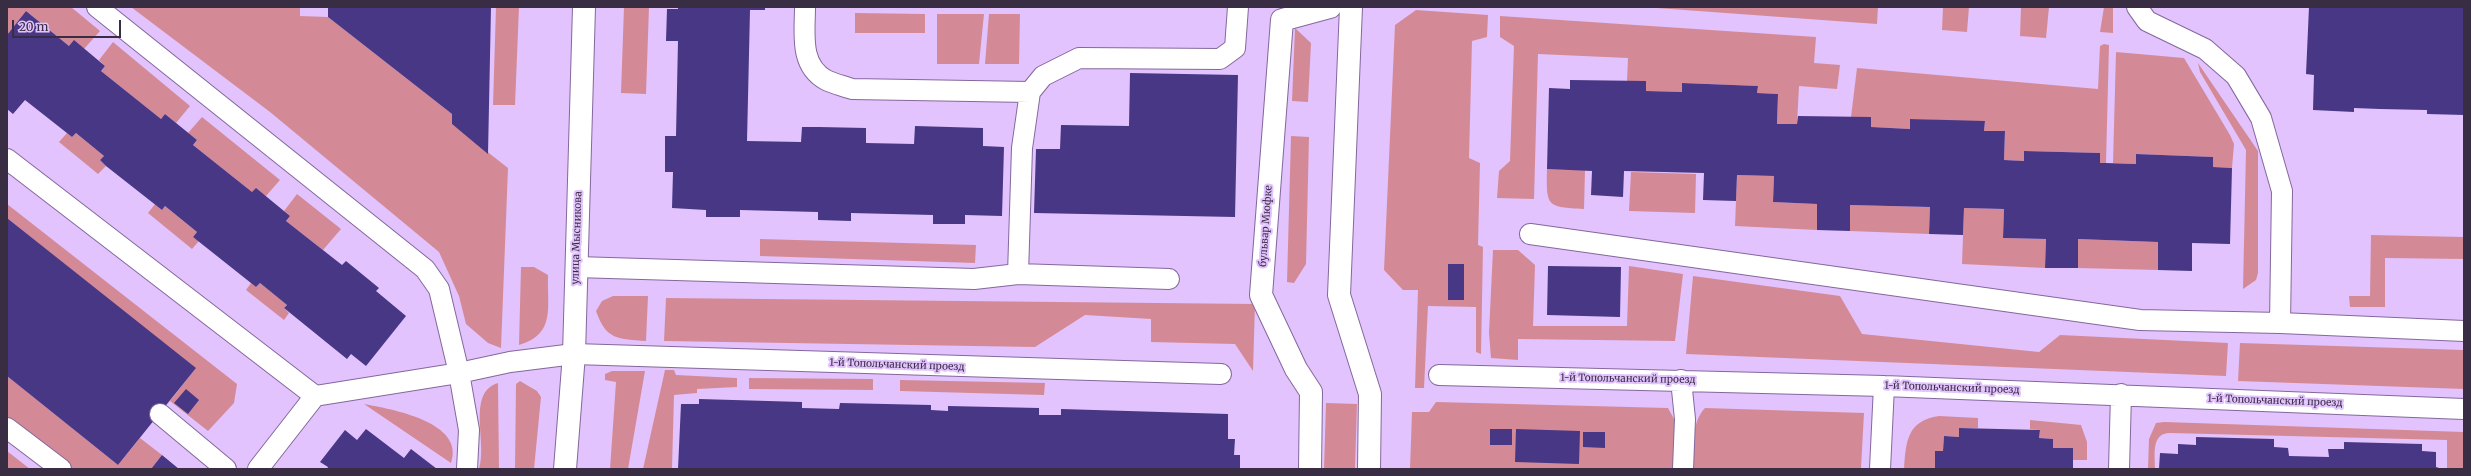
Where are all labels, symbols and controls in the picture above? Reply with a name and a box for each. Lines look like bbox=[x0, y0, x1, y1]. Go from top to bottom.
scale bar bbox=[14, 12, 123, 38]
text: 20 m bbox=[19, 19, 48, 34]
street label: бульвар Мюфке bbox=[1257, 185, 1275, 267]
street label: улица Мысникова bbox=[569, 191, 585, 285]
street label: 1-й Топольчанский проезд bbox=[829, 357, 965, 373]
street label: 1-й Топольчанский проезд bbox=[1560, 372, 1696, 386]
street label: 1-й Топольчанский проезд bbox=[1884, 380, 2020, 396]
street label: 1-й Топольчанский проезд bbox=[2207, 393, 2343, 409]

